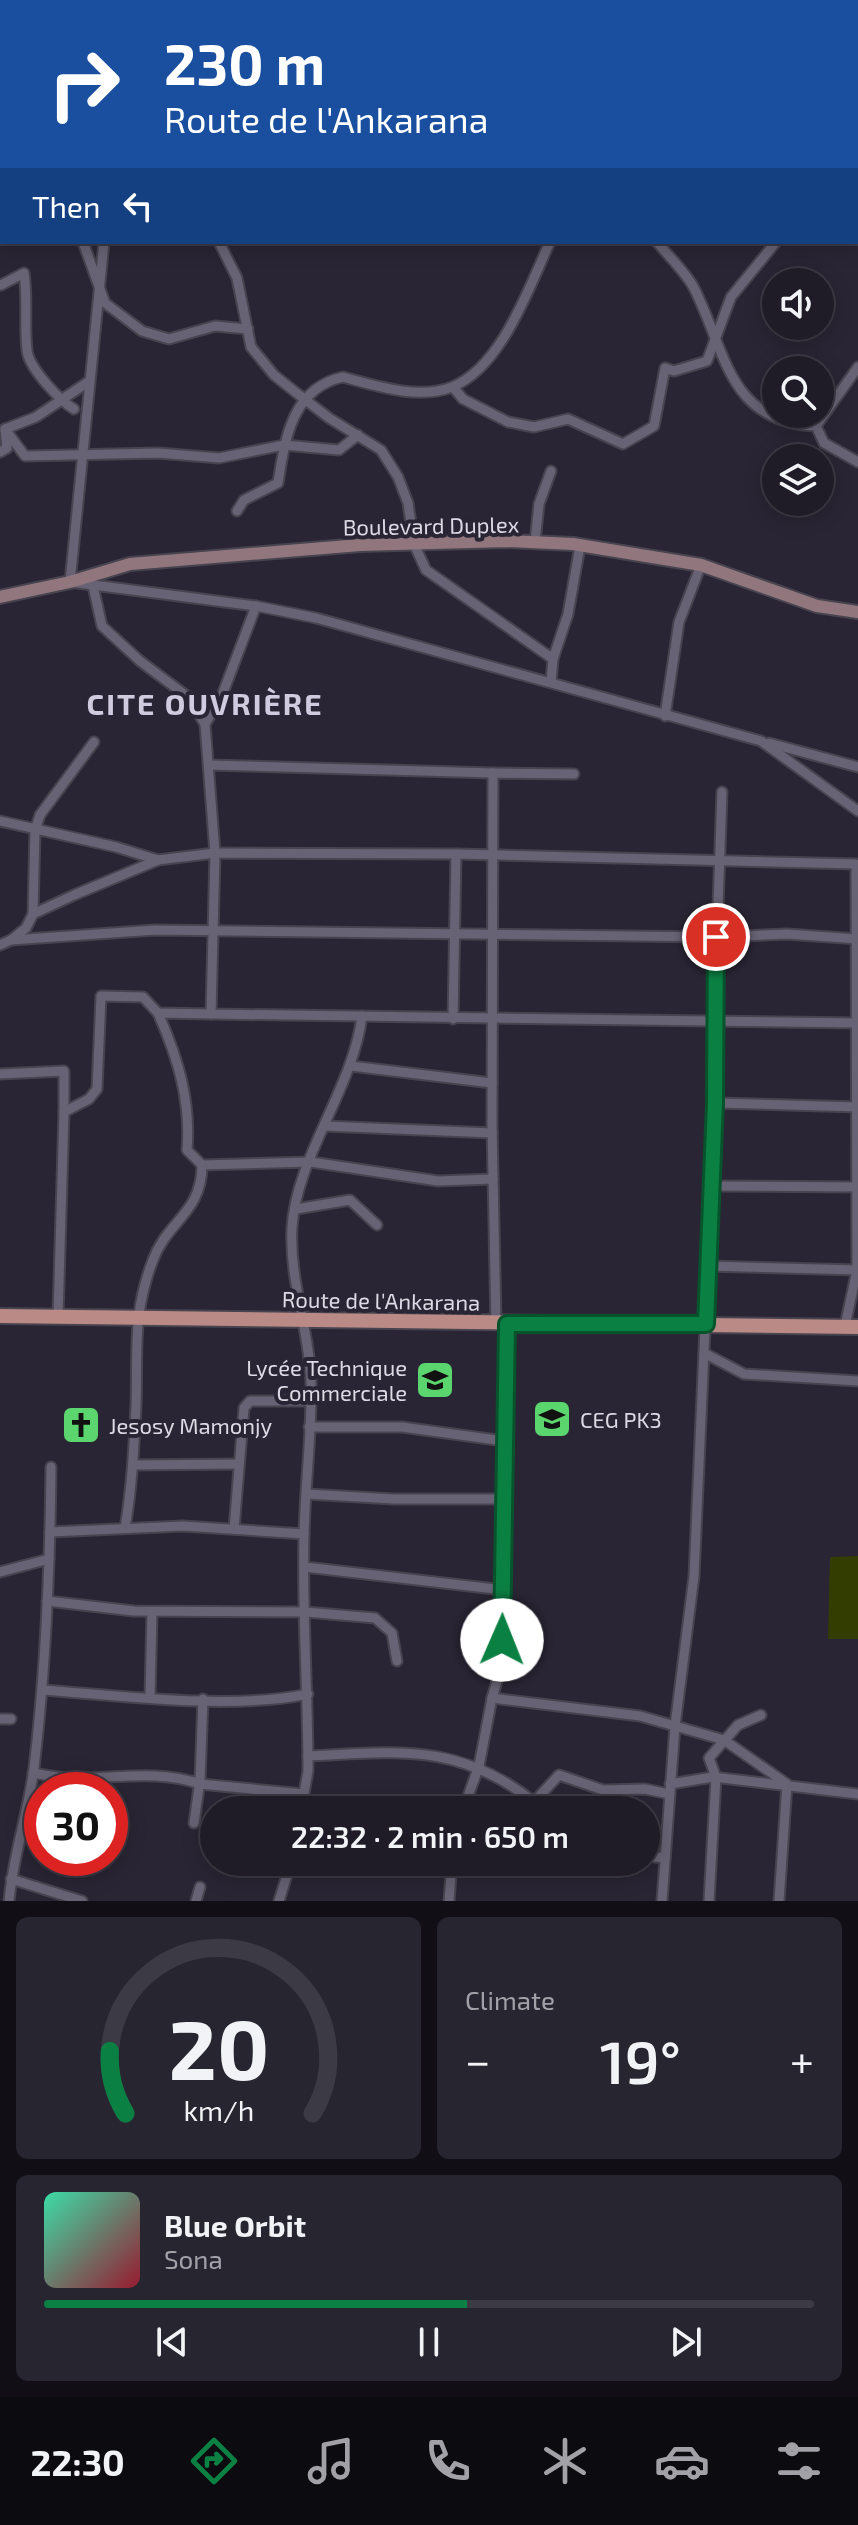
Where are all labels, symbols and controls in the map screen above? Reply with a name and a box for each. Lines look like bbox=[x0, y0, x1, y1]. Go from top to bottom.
text: 230 m bbox=[164, 29, 325, 96]
icon: right bbox=[32, 32, 136, 136]
text: Route de l'Ankarana bbox=[164, 97, 489, 140]
icon: left bbox=[116, 184, 160, 228]
text: Then bbox=[32, 188, 100, 224]
map controls bbox=[762, 268, 834, 516]
button: sound bbox=[762, 268, 834, 340]
button: search bbox=[762, 356, 834, 428]
button: layers bbox=[762, 444, 834, 516]
street label: Boulevard Duplex bbox=[342, 510, 520, 540]
district label: CITE OUVRIÈRE bbox=[87, 685, 323, 721]
pin bbox=[682, 903, 750, 971]
icon: arrive bbox=[694, 915, 738, 959]
street label: Route de l'Ankarana bbox=[282, 1285, 480, 1315]
place label: Lycée Technique Commerciale bbox=[246, 1354, 407, 1405]
school or university icon: Lycée Technique Commerciale bbox=[414, 1359, 456, 1401]
school or university icon: CEG PK3 bbox=[531, 1398, 573, 1440]
church icon: Jesosy Mamonjy bbox=[60, 1404, 102, 1446]
place label: CEG PK3 bbox=[580, 1406, 662, 1432]
place label: Jesosy Mamonjy bbox=[109, 1412, 273, 1439]
position arrow bbox=[460, 1598, 544, 1682]
speed limit sign: 30 bbox=[24, 1772, 128, 1876]
text: 22:32 · 2 min · 650 m bbox=[291, 1818, 569, 1854]
text: Climate bbox=[465, 1984, 555, 2015]
text: 20 bbox=[168, 1997, 269, 2097]
text: 19° bbox=[600, 2024, 681, 2096]
text: − bbox=[465, 2033, 491, 2086]
text: + bbox=[790, 2033, 814, 2086]
text: km/h bbox=[183, 2092, 254, 2127]
text: Blue Orbit bbox=[164, 2207, 306, 2243]
text: Sona bbox=[164, 2243, 223, 2274]
icon: previous bbox=[150, 2320, 194, 2364]
icon: pause bbox=[407, 2320, 451, 2364]
icon: next bbox=[664, 2320, 708, 2364]
icon: directions bbox=[186, 2433, 242, 2489]
icon: music bbox=[303, 2433, 359, 2489]
icon: phone bbox=[420, 2433, 476, 2489]
icon: climate bbox=[537, 2433, 593, 2489]
icon: car bbox=[654, 2433, 710, 2489]
icon: filters bbox=[771, 2433, 827, 2489]
text: 22:30 bbox=[31, 2440, 125, 2483]

